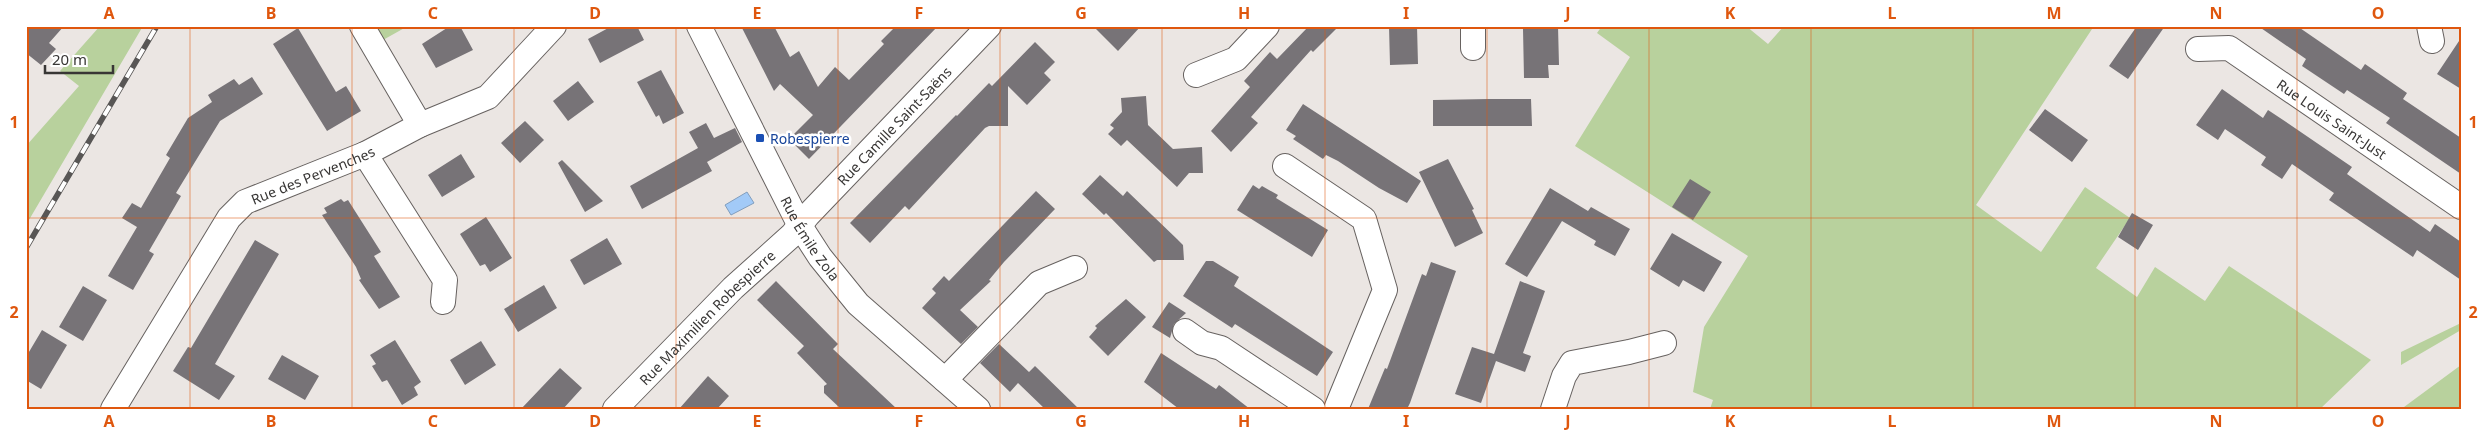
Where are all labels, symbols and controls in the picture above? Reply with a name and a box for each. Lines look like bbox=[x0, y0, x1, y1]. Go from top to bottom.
text: A bbox=[103, 2, 115, 24]
text: B bbox=[266, 2, 276, 24]
text: C bbox=[428, 2, 438, 24]
text: D bbox=[589, 2, 601, 24]
text: E bbox=[753, 2, 762, 24]
text: F bbox=[915, 2, 923, 24]
text: G bbox=[1075, 2, 1087, 24]
text: H bbox=[1238, 2, 1250, 24]
text: I bbox=[1403, 2, 1409, 24]
text: J bbox=[1563, 2, 1571, 24]
text: K bbox=[1725, 2, 1736, 24]
text: L bbox=[1888, 2, 1897, 24]
text: M bbox=[2046, 2, 2062, 24]
text: N bbox=[2209, 2, 2223, 24]
text: O bbox=[2372, 2, 2384, 24]
scale bar bbox=[45, 42, 112, 74]
text: 20 m bbox=[52, 49, 87, 69]
street label: Rue Camille Saint-Saëns bbox=[833, 62, 955, 189]
street label: Rue Louis Saint-Just bbox=[2273, 74, 2391, 163]
text: 1 bbox=[9, 111, 19, 133]
text: 1 bbox=[2468, 111, 2478, 133]
place label: Robespierre bbox=[770, 129, 850, 148]
marker: Robespierre bbox=[754, 132, 766, 144]
street label: Rue des Pervenches bbox=[248, 141, 378, 208]
street label: Rue Émile Zola bbox=[777, 193, 845, 284]
street label: Rue Maximilien Robespierre bbox=[635, 245, 779, 389]
text: 2 bbox=[9, 301, 19, 323]
text: 2 bbox=[2468, 301, 2478, 323]
text: A bbox=[103, 410, 115, 432]
text: B bbox=[266, 410, 276, 432]
text: C bbox=[428, 410, 438, 432]
text: D bbox=[589, 410, 601, 432]
text: E bbox=[753, 410, 762, 432]
text: F bbox=[915, 410, 923, 432]
text: G bbox=[1075, 410, 1087, 432]
text: H bbox=[1238, 410, 1250, 432]
text: I bbox=[1403, 410, 1409, 432]
text: J bbox=[1563, 410, 1571, 432]
text: K bbox=[1725, 410, 1736, 432]
text: L bbox=[1888, 410, 1897, 432]
text: M bbox=[2046, 410, 2062, 432]
text: N bbox=[2209, 410, 2223, 432]
text: O bbox=[2372, 410, 2384, 432]

